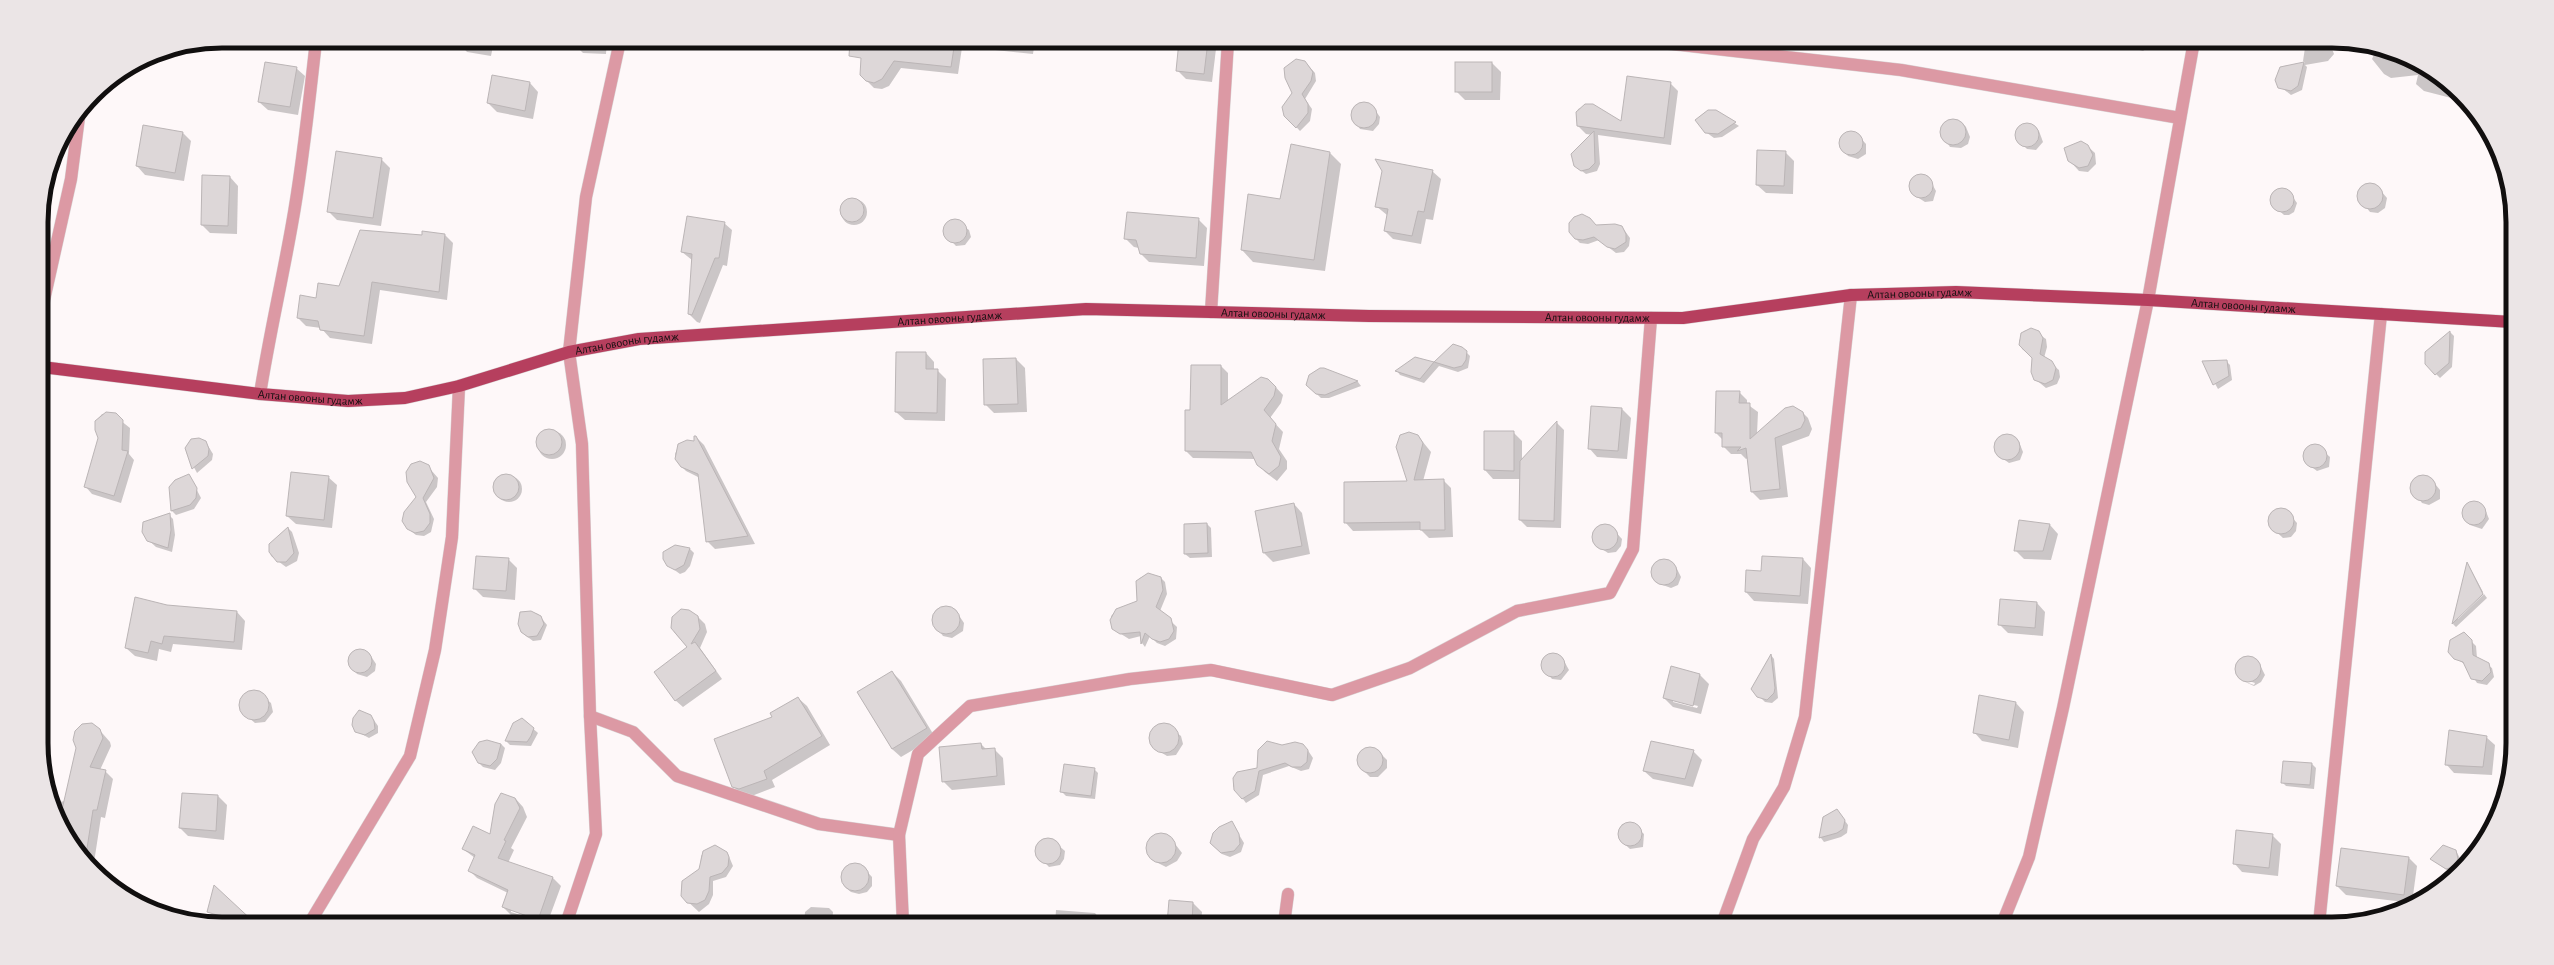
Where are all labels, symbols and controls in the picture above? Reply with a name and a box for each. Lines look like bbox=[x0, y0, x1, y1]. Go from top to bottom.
street label: Алтан овооны гудамж bbox=[1867, 286, 1973, 301]
street label: Алтан овооны гудамж bbox=[2191, 297, 2296, 315]
street label: Алтан овооны гудамж bbox=[1221, 306, 1326, 321]
street label: Алтан овооны гудамж bbox=[897, 309, 1003, 328]
street label: Алтан овооны гудамж bbox=[1545, 311, 1650, 325]
street label: Алтан овооны гудамж bbox=[574, 330, 679, 357]
street label: Алтан овооны гудамж bbox=[257, 388, 363, 407]

